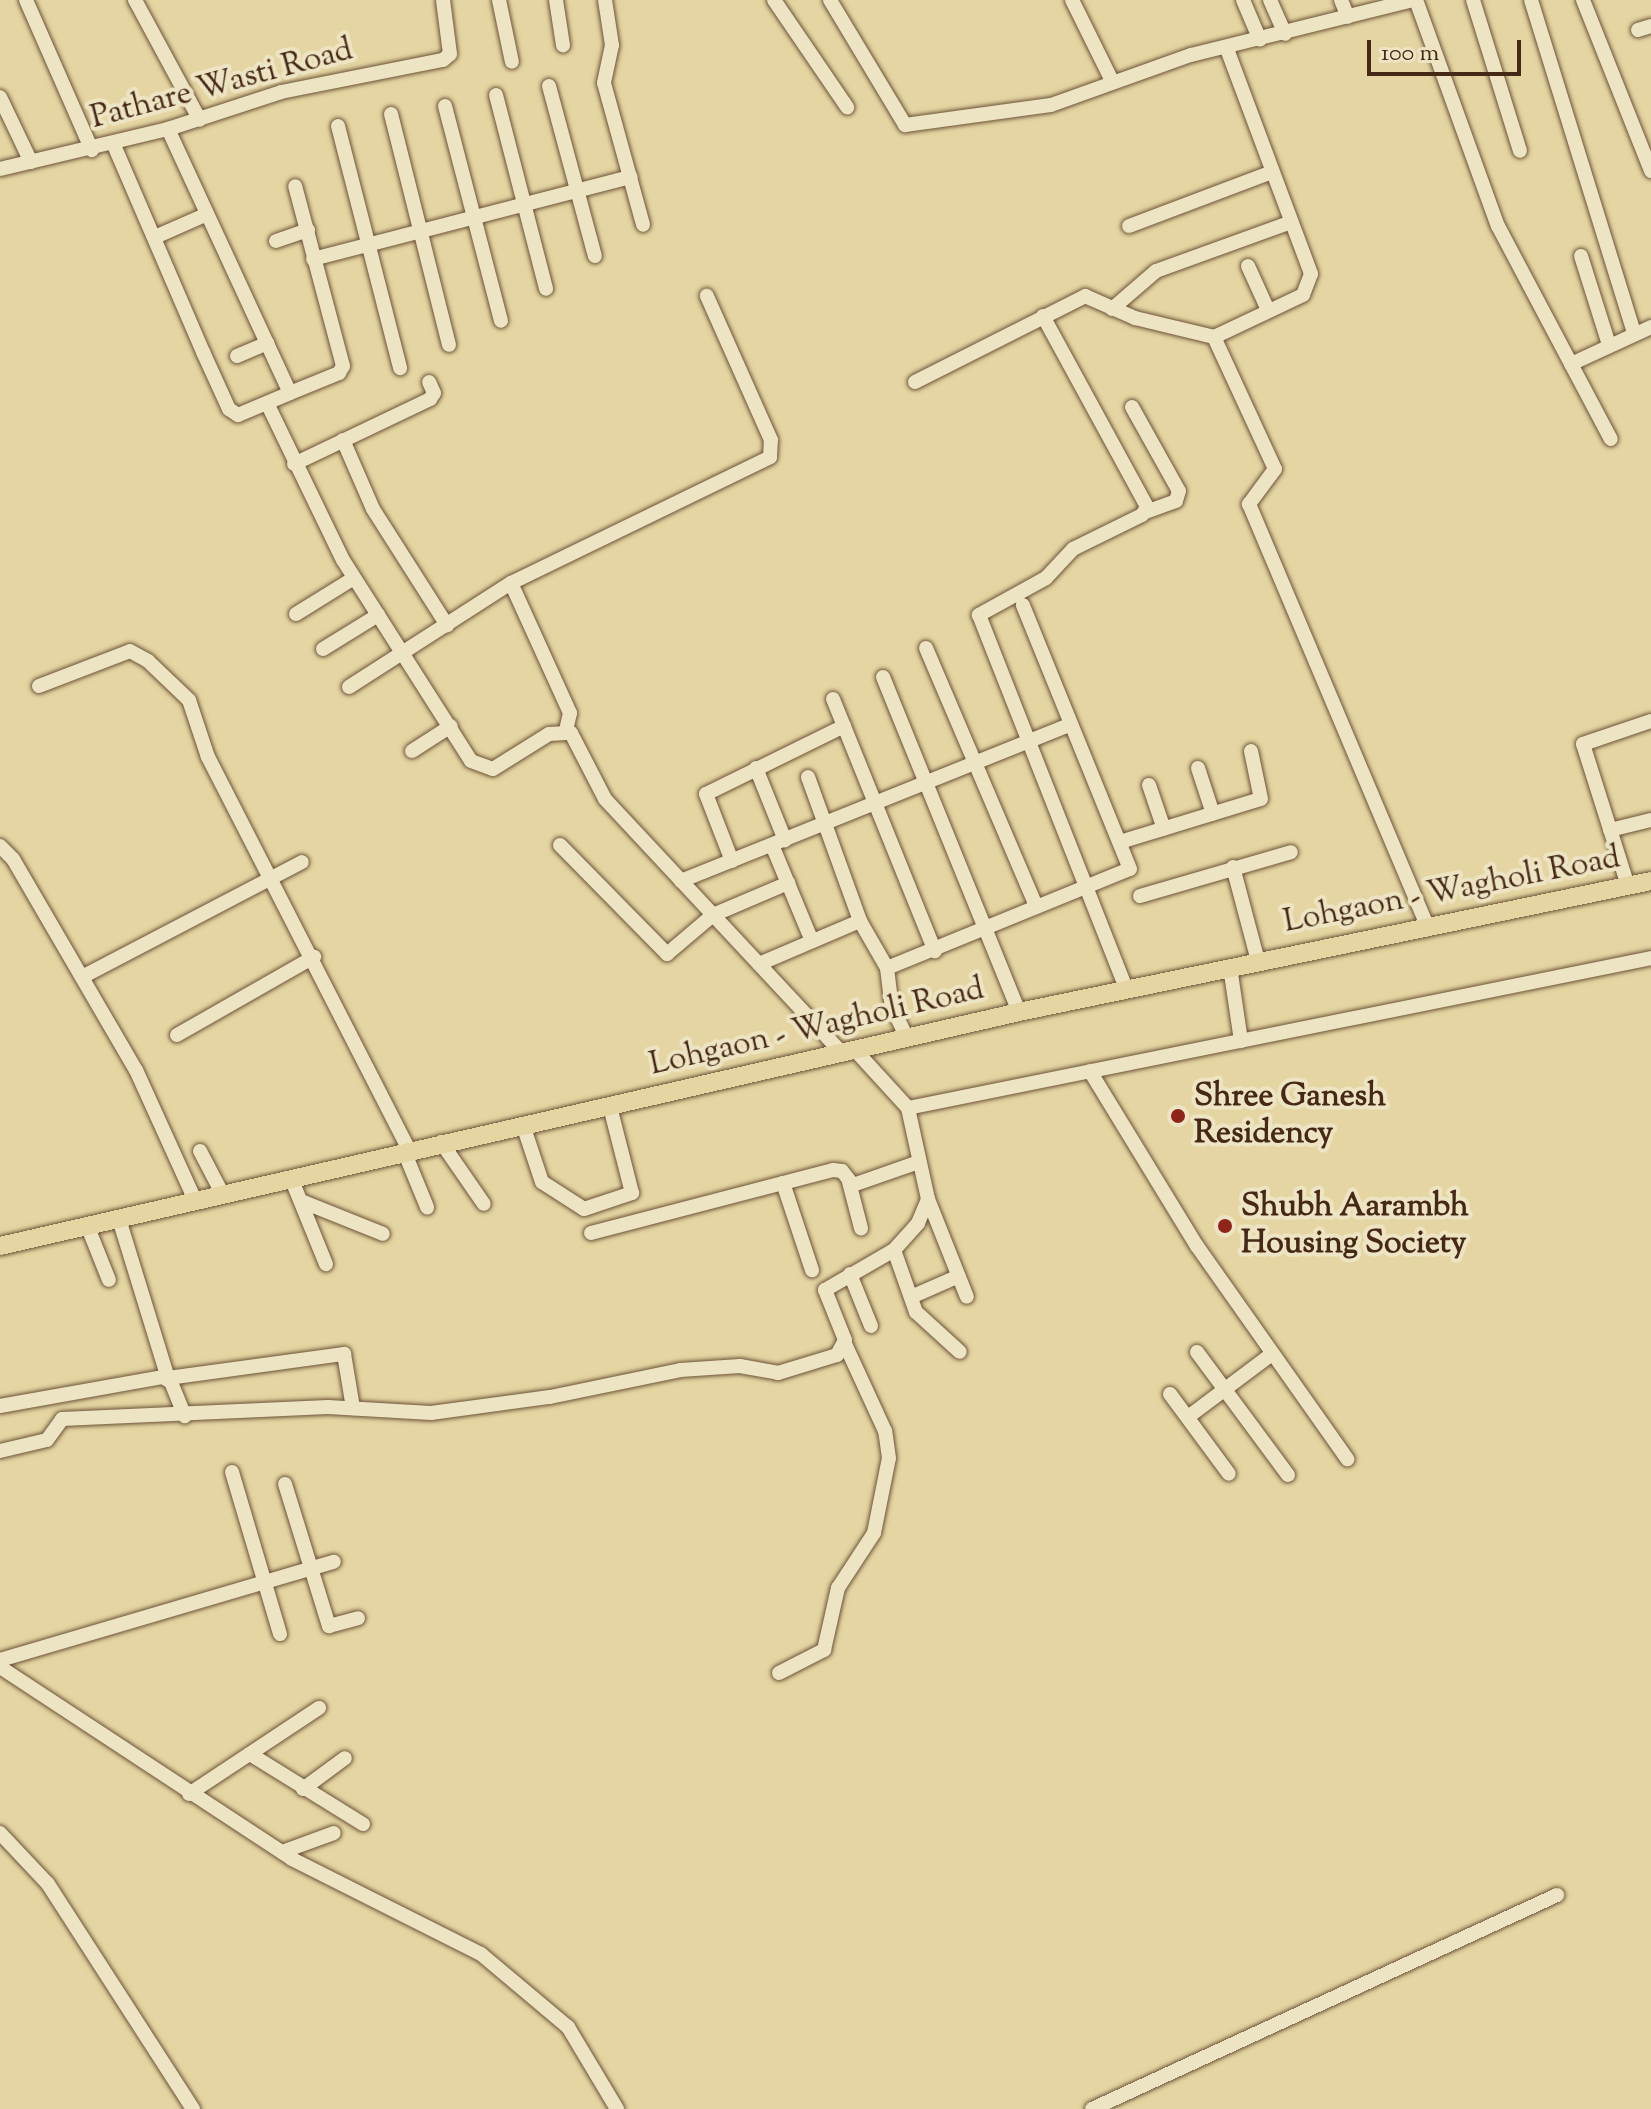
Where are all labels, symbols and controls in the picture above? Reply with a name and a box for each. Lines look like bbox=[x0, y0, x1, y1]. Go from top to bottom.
scale bar bbox=[1371, 24, 1525, 74]
street label: Pathare Wasti Road bbox=[87, 32, 357, 138]
text: 100 m bbox=[1381, 37, 1439, 71]
street label: Lohgaon - Wagholi Road bbox=[1280, 840, 1624, 942]
street label: Lohgaon - Wagholi Road bbox=[646, 971, 988, 1085]
place label: Shree Ganesh Residency bbox=[1194, 1079, 1386, 1154]
marker: Shree Ganesh Residency bbox=[1169, 1107, 1187, 1125]
place label: Shubh Aarambh Housing Society bbox=[1241, 1189, 1469, 1264]
marker: Shubh Aarambh Housing Society bbox=[1216, 1217, 1234, 1235]

